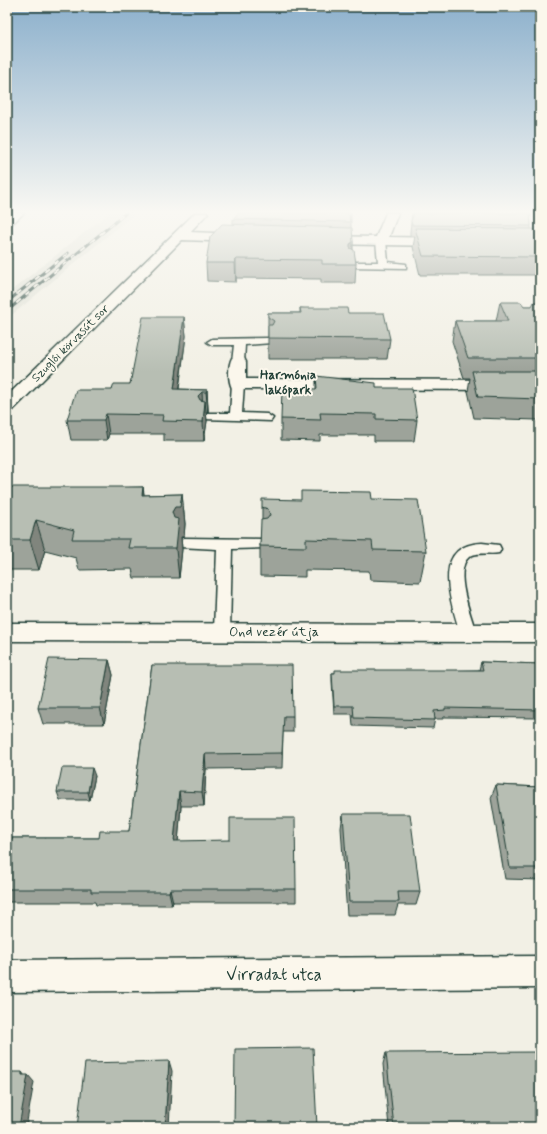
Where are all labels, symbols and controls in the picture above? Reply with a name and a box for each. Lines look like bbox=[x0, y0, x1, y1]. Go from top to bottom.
street label: Szuglói körvasút sor bbox=[28, 301, 113, 386]
district label: Harmónia lakópark bbox=[260, 367, 316, 399]
street label: Ond vezér útja bbox=[229, 623, 319, 641]
street label: Virradat utca bbox=[226, 964, 322, 986]

